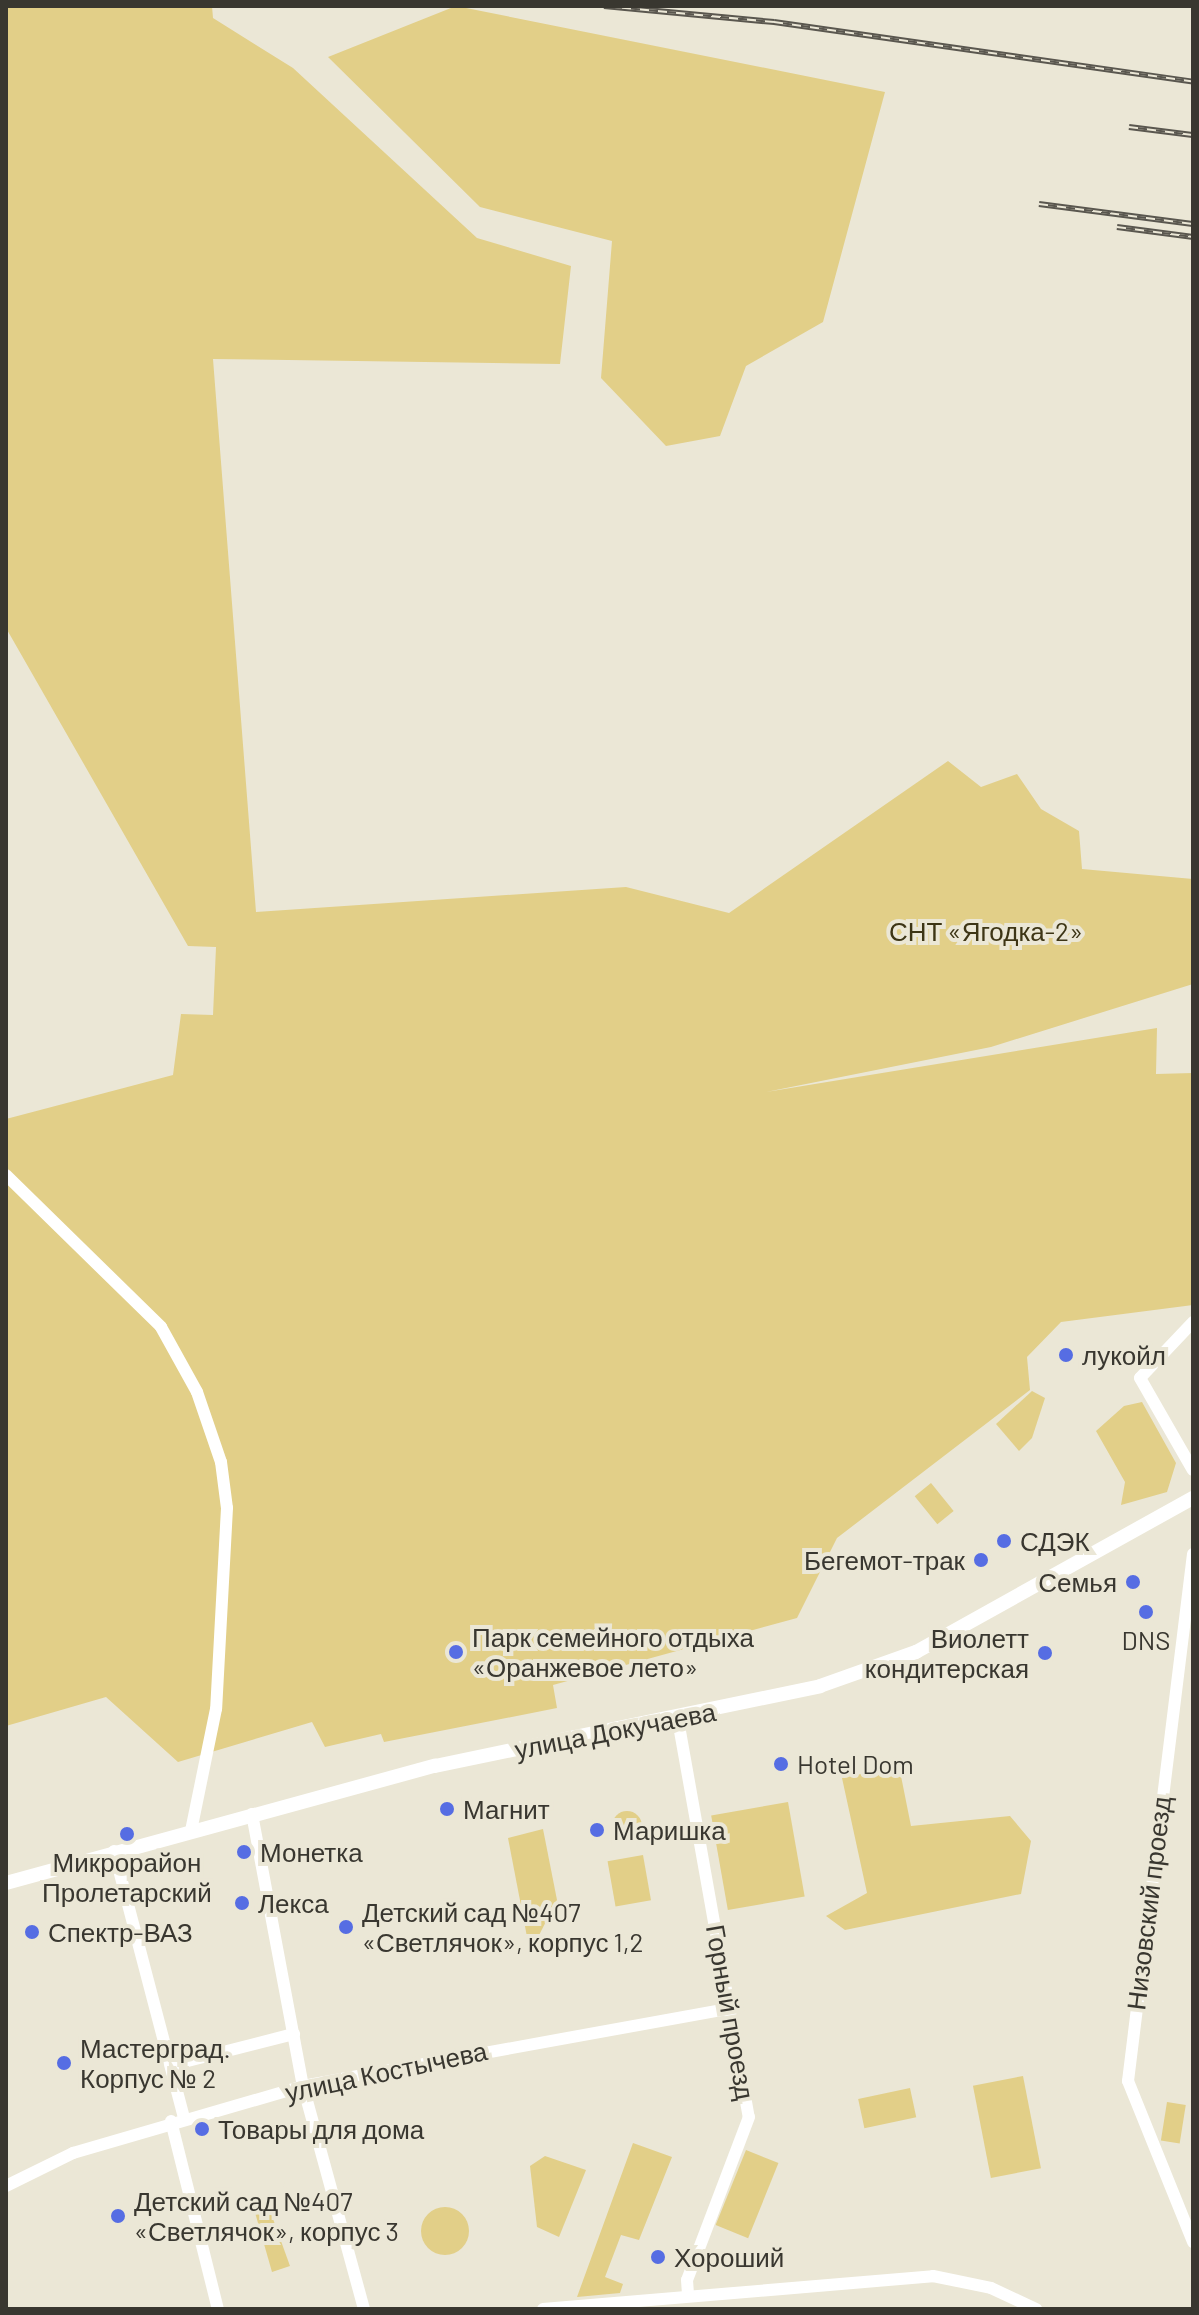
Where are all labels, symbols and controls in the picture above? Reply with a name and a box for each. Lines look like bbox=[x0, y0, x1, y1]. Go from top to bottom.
park label: СНТ «Ягодка-2» bbox=[889, 915, 1083, 947]
place label: лукойл bbox=[1082, 1339, 1166, 1371]
marker: лукойл bbox=[1057, 1346, 1075, 1364]
place label: СДЭК bbox=[1020, 1525, 1090, 1557]
marker: СДЭК bbox=[995, 1532, 1013, 1550]
place label: Бегемот-трак bbox=[804, 1544, 965, 1576]
marker: Бегемот-трак bbox=[972, 1551, 990, 1569]
place label: Семья bbox=[1038, 1566, 1117, 1598]
marker: Семья bbox=[1124, 1573, 1142, 1591]
marker: DNS bbox=[1137, 1603, 1155, 1621]
place label: Парк семейного отдыха «Оранжевое лето» bbox=[472, 1621, 754, 1682]
place label: Виолетт кондитерская bbox=[865, 1622, 1029, 1684]
place label: DNS bbox=[1122, 1624, 1170, 1656]
marker: Парк семейного отдыха «Оранжевое лето» bbox=[447, 1643, 465, 1661]
marker: Виолетт кондитерская bbox=[1036, 1644, 1054, 1662]
street label: улица Докучаева bbox=[512, 1695, 718, 1765]
place label: Hotel Dom bbox=[797, 1748, 914, 1780]
marker: Hotel Dom bbox=[772, 1755, 790, 1773]
place label: Магнит bbox=[463, 1793, 550, 1825]
street label: Низовский проезд bbox=[1119, 1794, 1177, 2012]
marker: Магнит bbox=[438, 1800, 456, 1818]
place label: Маришка bbox=[613, 1814, 726, 1846]
marker: Маришка bbox=[588, 1821, 606, 1839]
marker: Микрорайон Пролетарский bbox=[118, 1825, 136, 1843]
place label: Монетка bbox=[260, 1836, 363, 1868]
marker: Монетка bbox=[235, 1843, 253, 1861]
place label: Микрорайон Пролетарский bbox=[42, 1846, 212, 1908]
place label: Лекса bbox=[258, 1887, 329, 1919]
marker: Лекса bbox=[233, 1894, 251, 1912]
place label: Детский сад №407 «Светлячок», корпус 1,2 bbox=[362, 1896, 643, 1958]
place label: Спектр-ВАЗ bbox=[48, 1916, 193, 1948]
marker: Детский сад №407 «Светлячок», корпус 1,2 bbox=[337, 1918, 355, 1936]
street label: Горный проезд bbox=[700, 1922, 762, 2102]
marker: Спектр-ВАЗ bbox=[23, 1923, 41, 1941]
place label: Мастерград. Корпус № 2 bbox=[80, 2032, 231, 2094]
street label: улица Костычева bbox=[282, 2034, 490, 2108]
marker: Мастерград. Корпус № 2 bbox=[55, 2054, 73, 2072]
place label: Товары для дома bbox=[218, 2113, 424, 2145]
marker: Товары для дома bbox=[193, 2120, 211, 2138]
place label: Детский сад №407 «Светлячок», корпус 3 bbox=[134, 2185, 399, 2246]
marker: Детский сад №407 «Светлячок», корпус 3 bbox=[109, 2207, 127, 2225]
place label: Хороший bbox=[674, 2241, 784, 2273]
marker: Хороший bbox=[649, 2248, 667, 2266]

